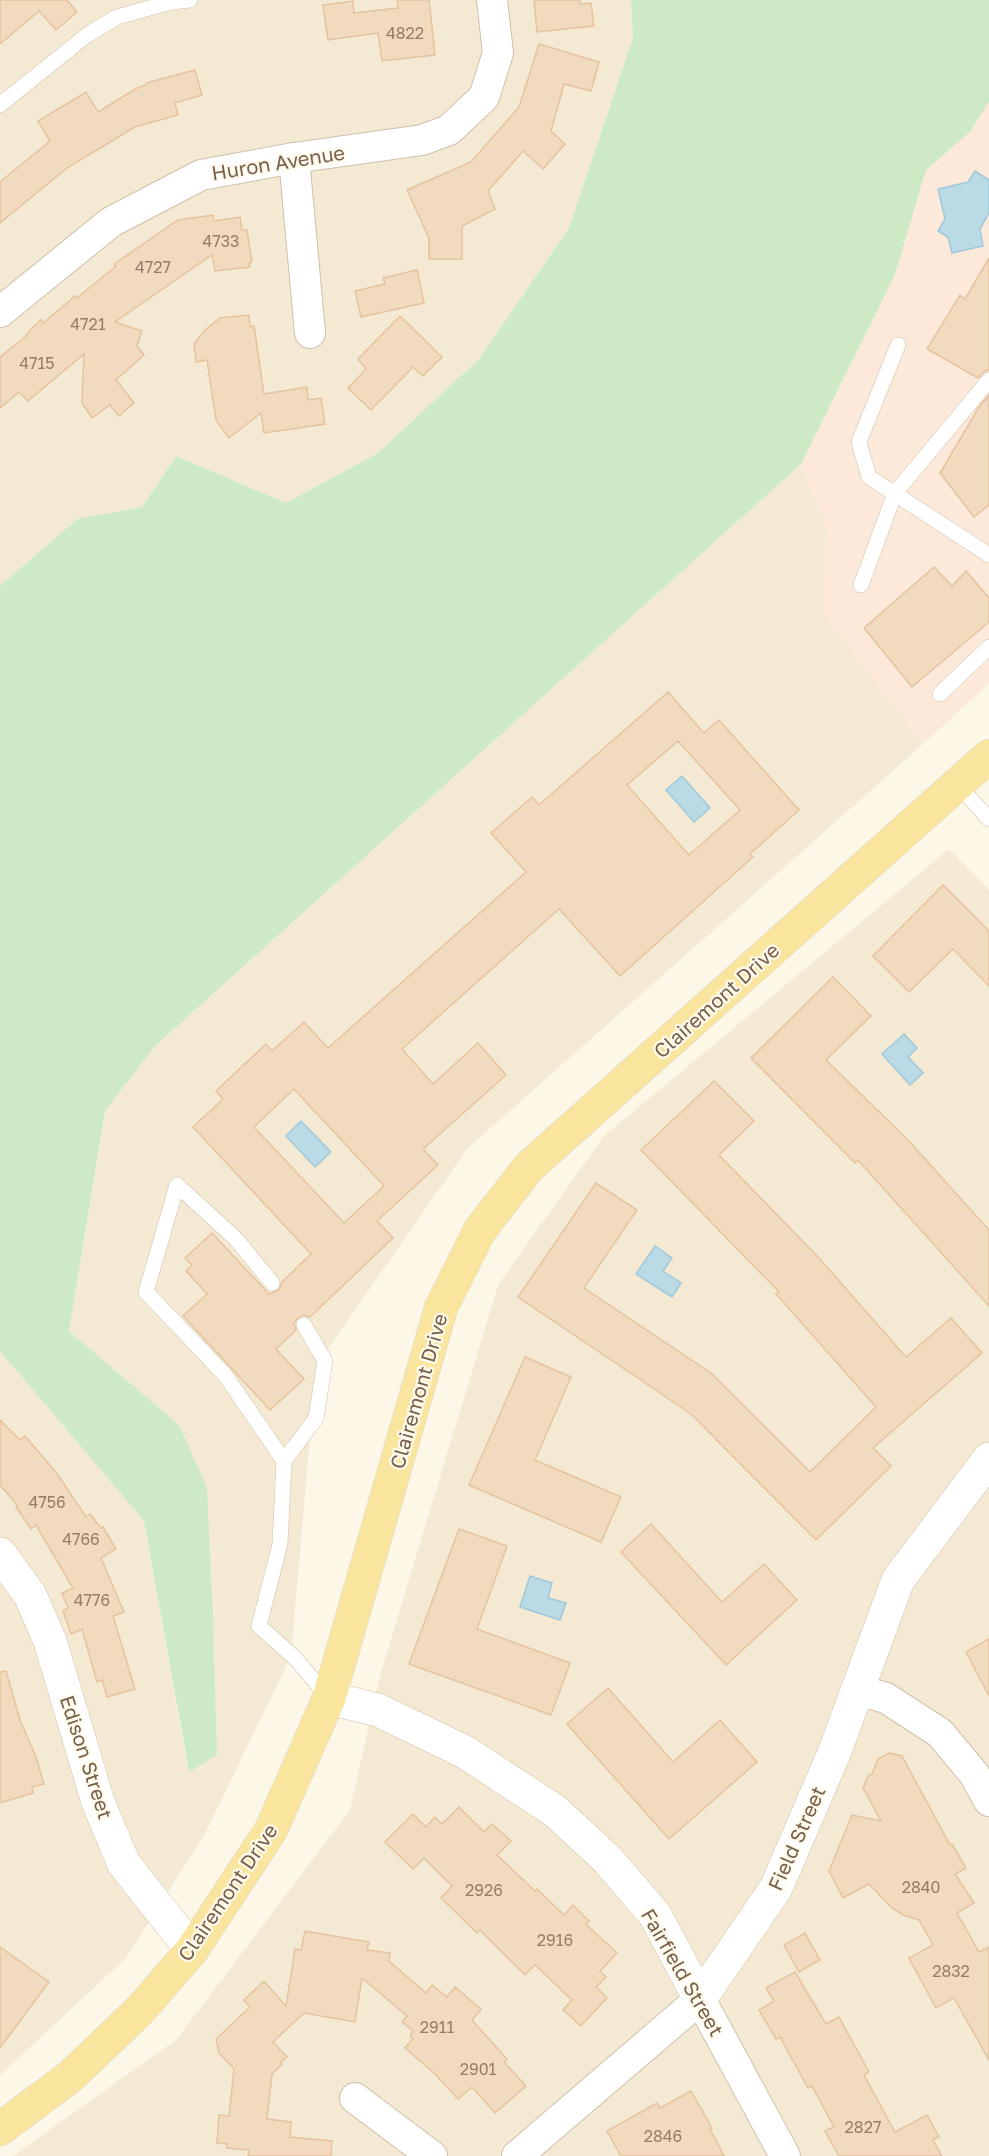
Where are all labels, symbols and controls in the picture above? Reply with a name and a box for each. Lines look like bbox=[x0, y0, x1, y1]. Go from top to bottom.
house number: 4822 bbox=[386, 23, 424, 43]
street label: Huron Avenue bbox=[210, 140, 346, 184]
house number: 4733 bbox=[203, 231, 239, 251]
house number: 4727 bbox=[135, 257, 171, 277]
house number: 4721 bbox=[70, 314, 106, 334]
house number: 4715 bbox=[19, 353, 55, 373]
street label: Clairemont Drive bbox=[648, 937, 784, 1063]
street label: Clairemont Drive bbox=[384, 1311, 452, 1471]
house number: 4756 bbox=[28, 1492, 66, 1512]
house number: 4766 bbox=[62, 1529, 100, 1549]
house number: 4776 bbox=[74, 1590, 110, 1610]
street label: Edison Street bbox=[56, 1692, 118, 1822]
street label: Field Street bbox=[762, 1782, 830, 1894]
street label: Clairemont Drive bbox=[172, 1819, 282, 1965]
house number: 2840 bbox=[902, 1877, 940, 1897]
house number: 2926 bbox=[465, 1880, 503, 1900]
street label: Fairfield Street bbox=[637, 1904, 729, 2040]
house number: 2916 bbox=[537, 1930, 573, 1950]
house number: 2832 bbox=[932, 1961, 970, 1981]
house number: 2911 bbox=[420, 2017, 454, 2037]
house number: 2901 bbox=[460, 2059, 497, 2079]
house number: 2827 bbox=[845, 2117, 881, 2137]
house number: 2846 bbox=[644, 2126, 682, 2146]

